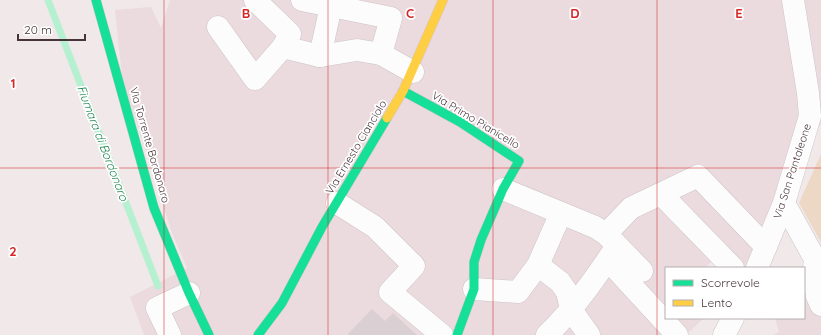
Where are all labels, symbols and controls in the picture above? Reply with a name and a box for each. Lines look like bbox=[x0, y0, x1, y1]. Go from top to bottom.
text: B bbox=[242, 5, 250, 21]
text: C bbox=[406, 5, 414, 21]
text: D bbox=[570, 5, 580, 21]
text: E bbox=[735, 5, 743, 21]
scale bar bbox=[18, 16, 85, 42]
text: 20 m bbox=[24, 22, 52, 37]
text: 1 bbox=[10, 75, 16, 91]
water label: Fiumara di Bordonaro bbox=[74, 83, 132, 203]
street label: Via Torrente Bordonaro bbox=[127, 86, 173, 205]
street label: Via Primo Pianicello bbox=[430, 88, 523, 152]
street label: Via Ernesto Cianciolo bbox=[322, 97, 390, 197]
street label: Via San Pantaleone bbox=[770, 122, 814, 220]
text: 2 bbox=[9, 243, 17, 259]
legend bbox=[665, 267, 805, 319]
text: Scorrevole bbox=[701, 275, 760, 290]
text: Lento bbox=[701, 295, 732, 310]

